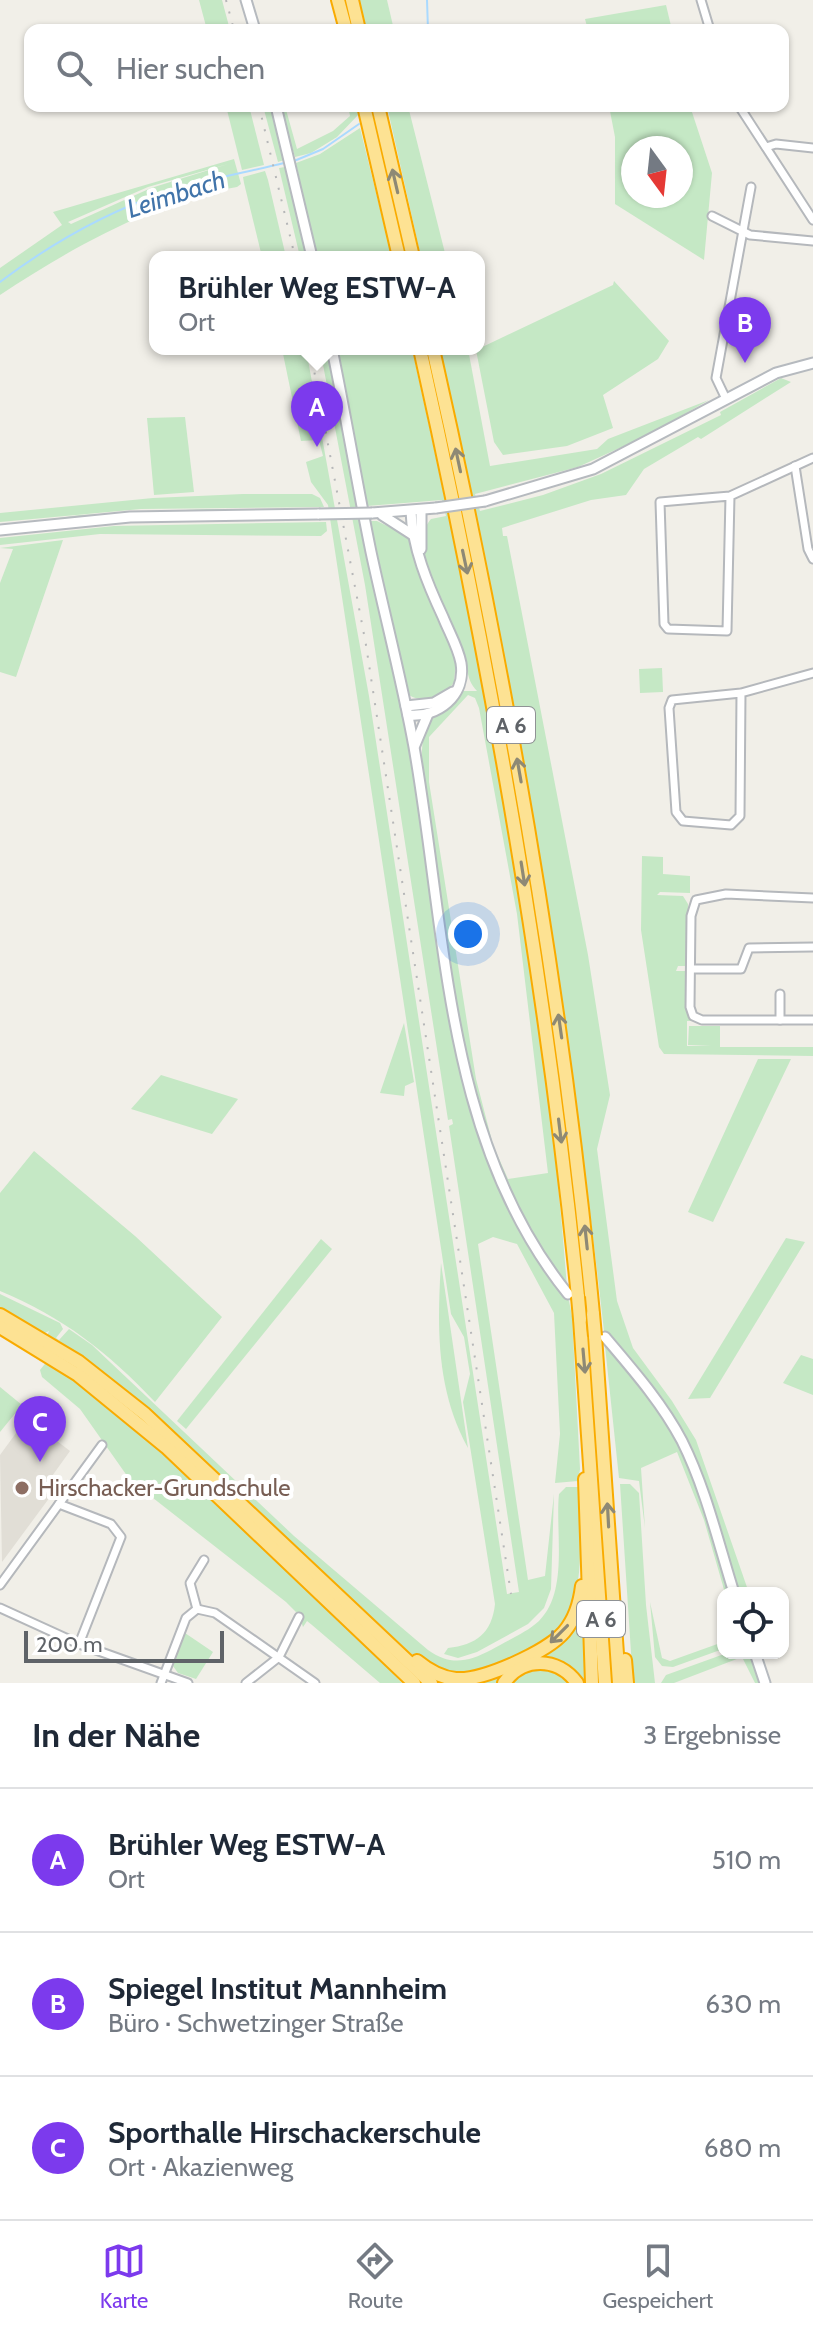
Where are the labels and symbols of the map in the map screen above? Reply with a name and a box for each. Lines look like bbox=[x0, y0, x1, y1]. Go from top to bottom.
north arrow bbox=[621, 136, 693, 208]
water label: Leimbach bbox=[123, 163, 229, 225]
one-way arrow bbox=[387, 169, 402, 195]
pin: B bbox=[719, 297, 771, 363]
pin: A bbox=[291, 381, 343, 447]
one-way arrow bbox=[450, 447, 465, 473]
one-way arrow bbox=[458, 549, 473, 574]
road number: A 6 bbox=[487, 707, 535, 743]
one-way arrow bbox=[510, 757, 525, 783]
one-way arrow bbox=[517, 861, 532, 886]
your location bbox=[448, 914, 488, 954]
one-way arrow bbox=[552, 1014, 567, 1039]
one-way arrow bbox=[553, 1118, 568, 1143]
one-way arrow bbox=[578, 1224, 593, 1251]
one-way arrow bbox=[577, 1347, 592, 1374]
pin: C bbox=[14, 1396, 66, 1462]
place label: Hirschacker-Grundschule bbox=[38, 1473, 291, 1502]
marker: Hirschacker-Grundschule bbox=[13, 1479, 31, 1497]
one-way arrow bbox=[601, 1502, 616, 1529]
road number: A 6 bbox=[577, 1601, 625, 1637]
one-way arrow bbox=[550, 1624, 569, 1644]
scale bar bbox=[24, 1627, 224, 1663]

